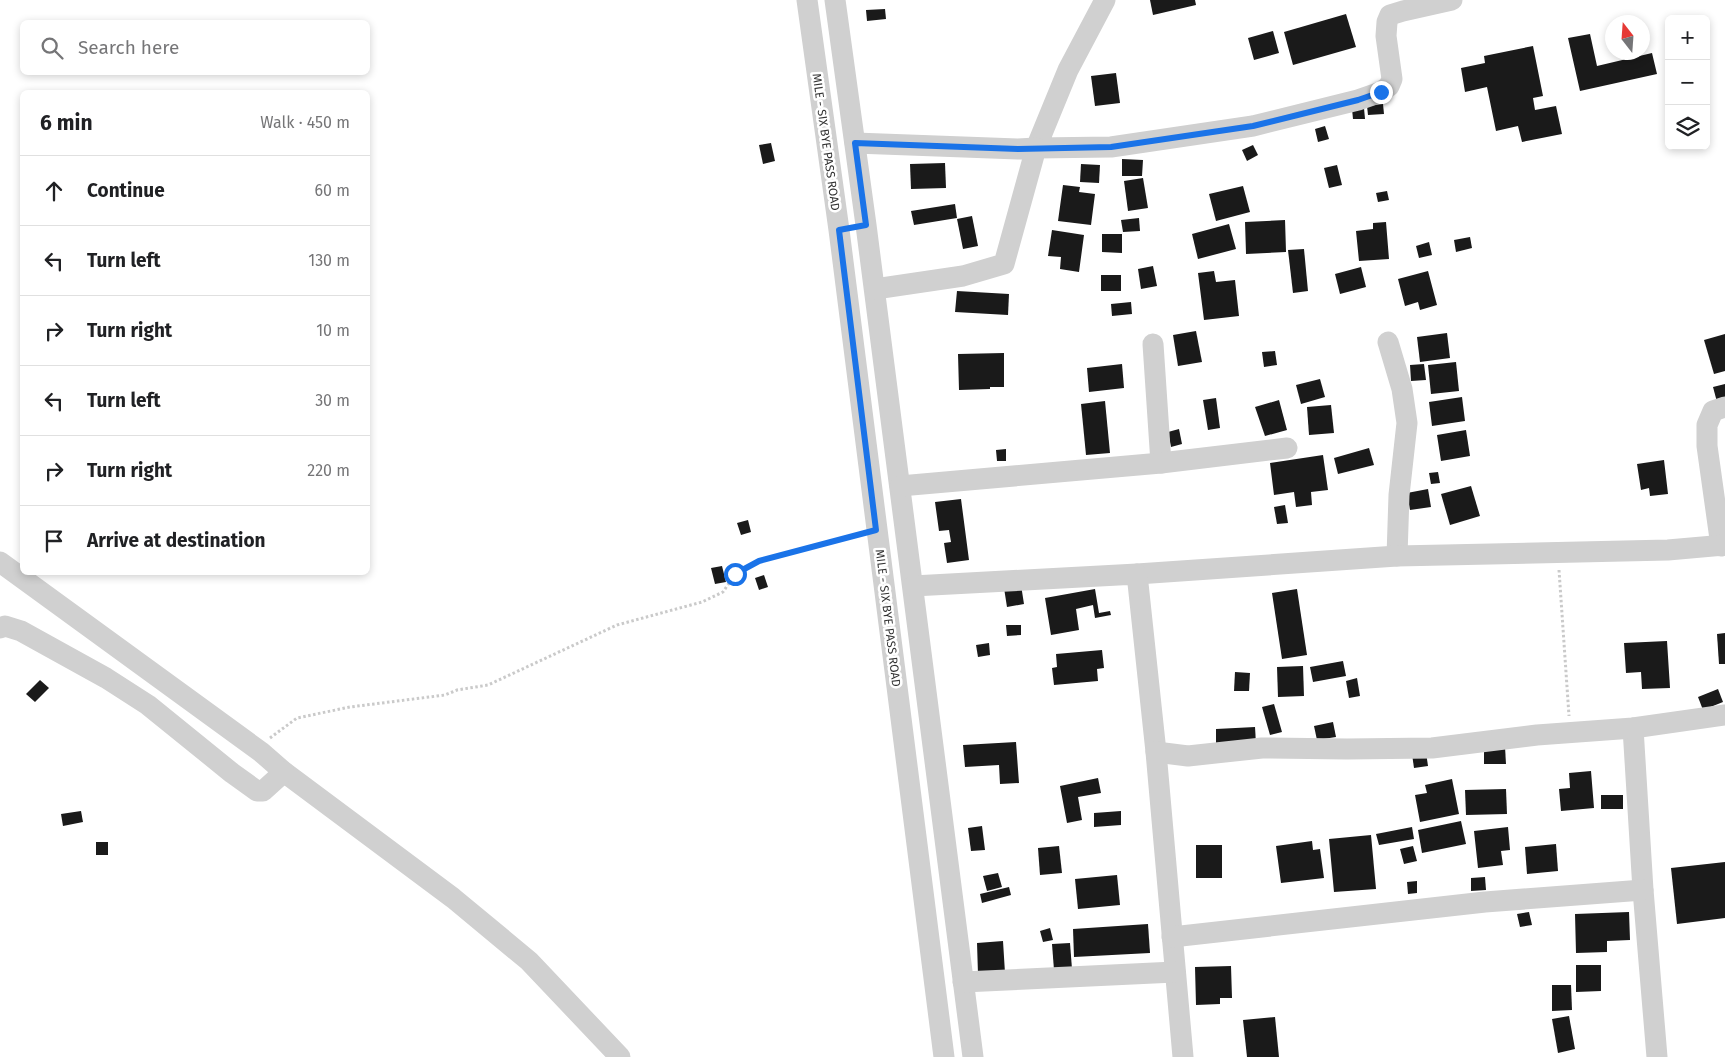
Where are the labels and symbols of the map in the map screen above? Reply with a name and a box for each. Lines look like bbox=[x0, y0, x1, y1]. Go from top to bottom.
north arrow bbox=[1605, 15, 1650, 60]
street label: MILE - SIX BYE PASS ROAD bbox=[809, 72, 843, 212]
route end bbox=[1370, 81, 1393, 104]
street label: MILE - SIX BYE PASS ROAD bbox=[873, 548, 903, 688]
route start bbox=[724, 563, 747, 586]

